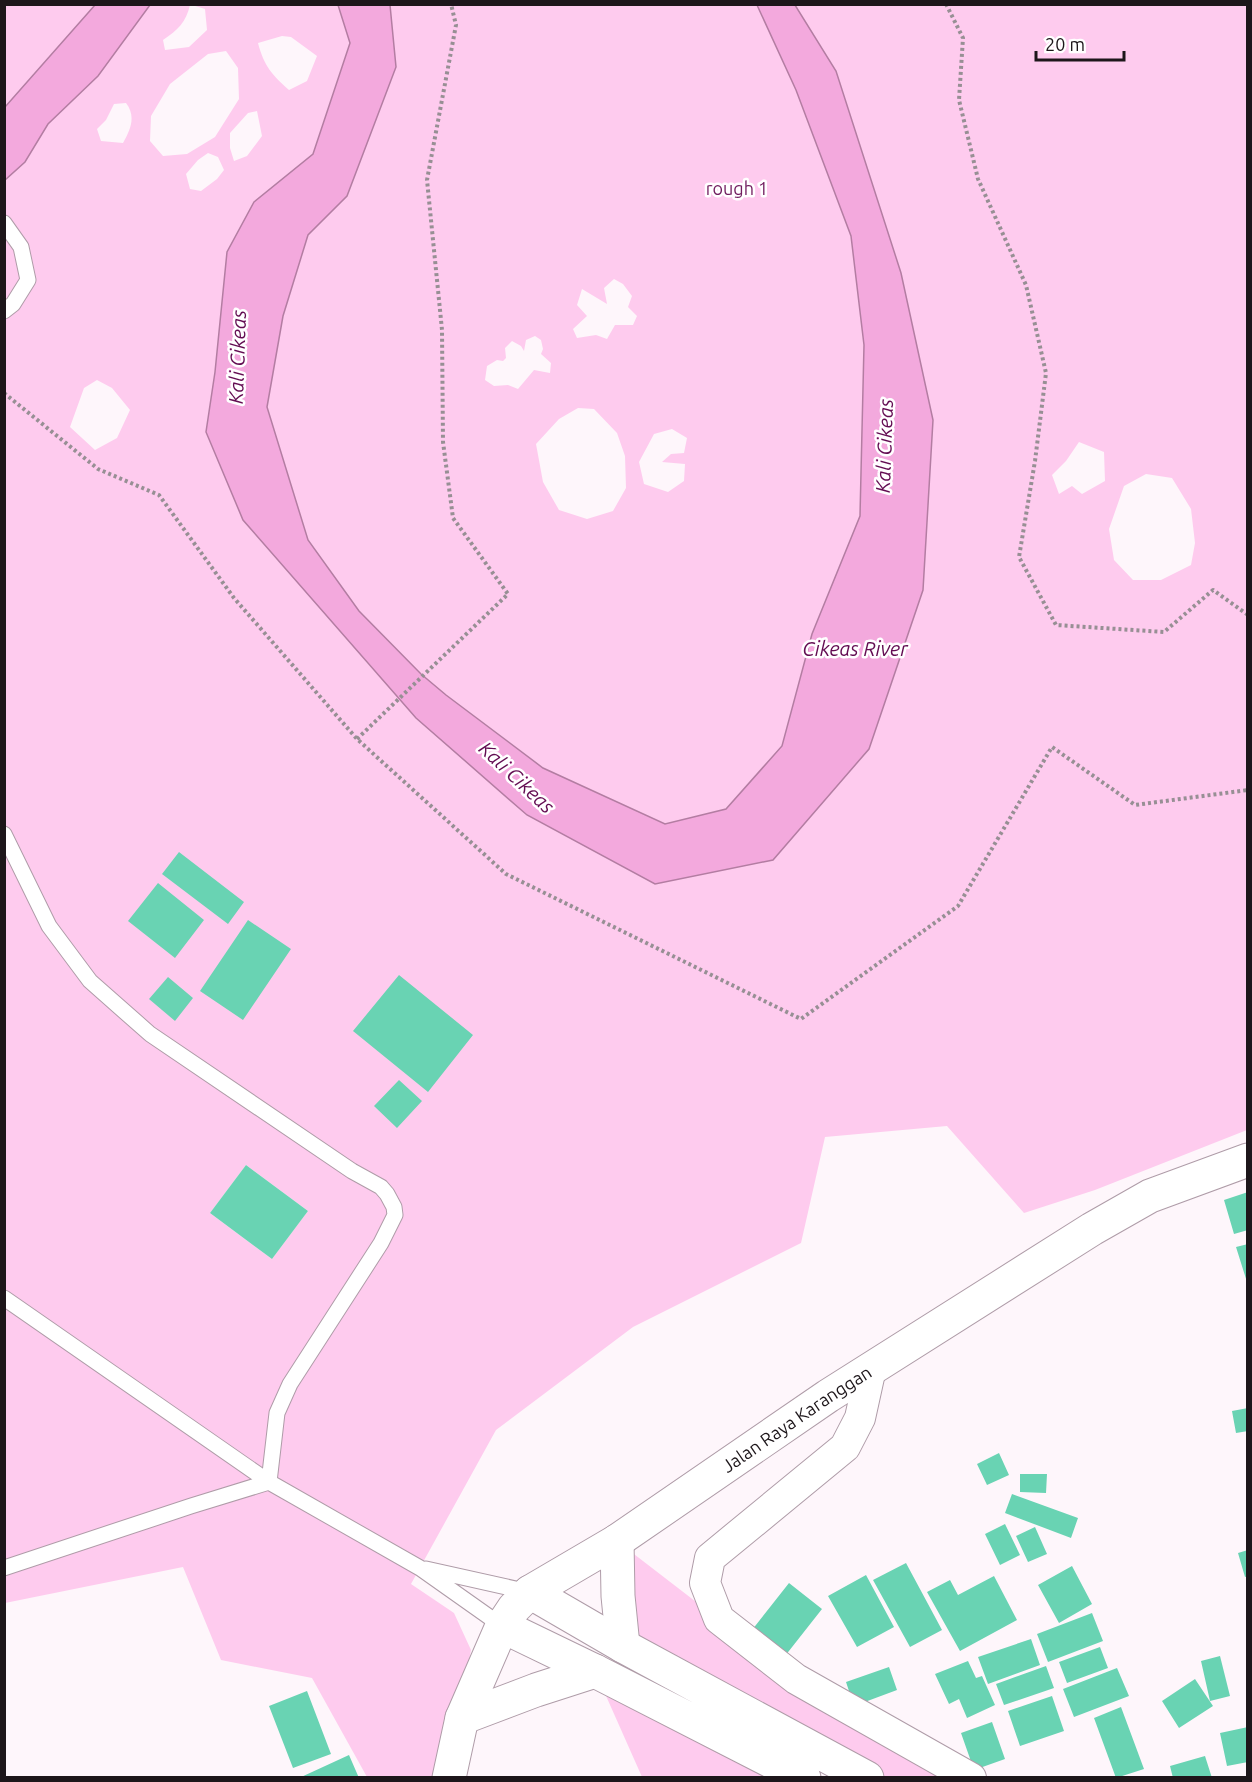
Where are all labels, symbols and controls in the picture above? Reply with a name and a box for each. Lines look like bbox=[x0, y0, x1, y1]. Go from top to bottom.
scale bar bbox=[1036, 24, 1124, 62]
text: 20 m bbox=[1045, 34, 1085, 54]
park label: rough 1 bbox=[706, 178, 768, 198]
water label: Kali Cikeas bbox=[224, 309, 250, 404]
water label: Kali Cikeas bbox=[871, 398, 897, 493]
water label: Cikeas River bbox=[802, 637, 909, 660]
water label: Kali Cikeas bbox=[475, 736, 560, 818]
street label: Jalan Raya Karanggan bbox=[718, 1361, 875, 1476]

